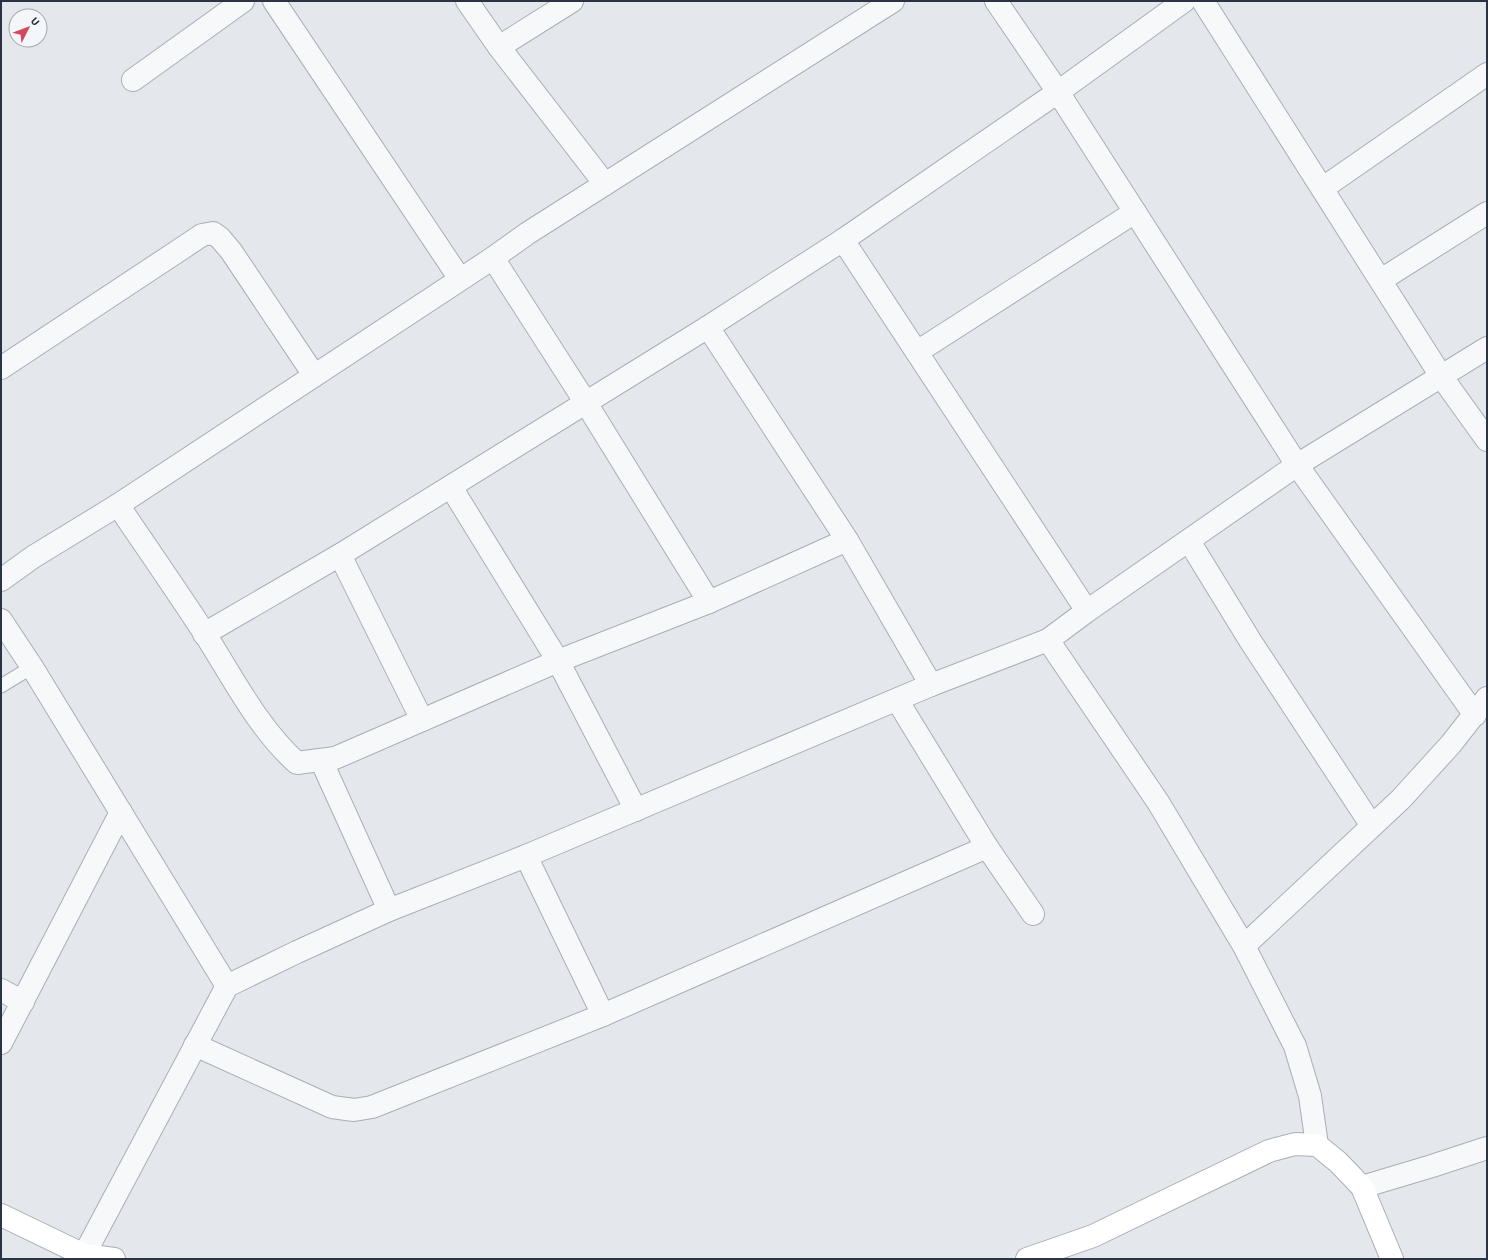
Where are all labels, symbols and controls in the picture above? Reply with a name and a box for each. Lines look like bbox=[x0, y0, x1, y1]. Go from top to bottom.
north arrow bbox=[8, 8, 48, 48]
text: U bbox=[27, 14, 43, 29]

